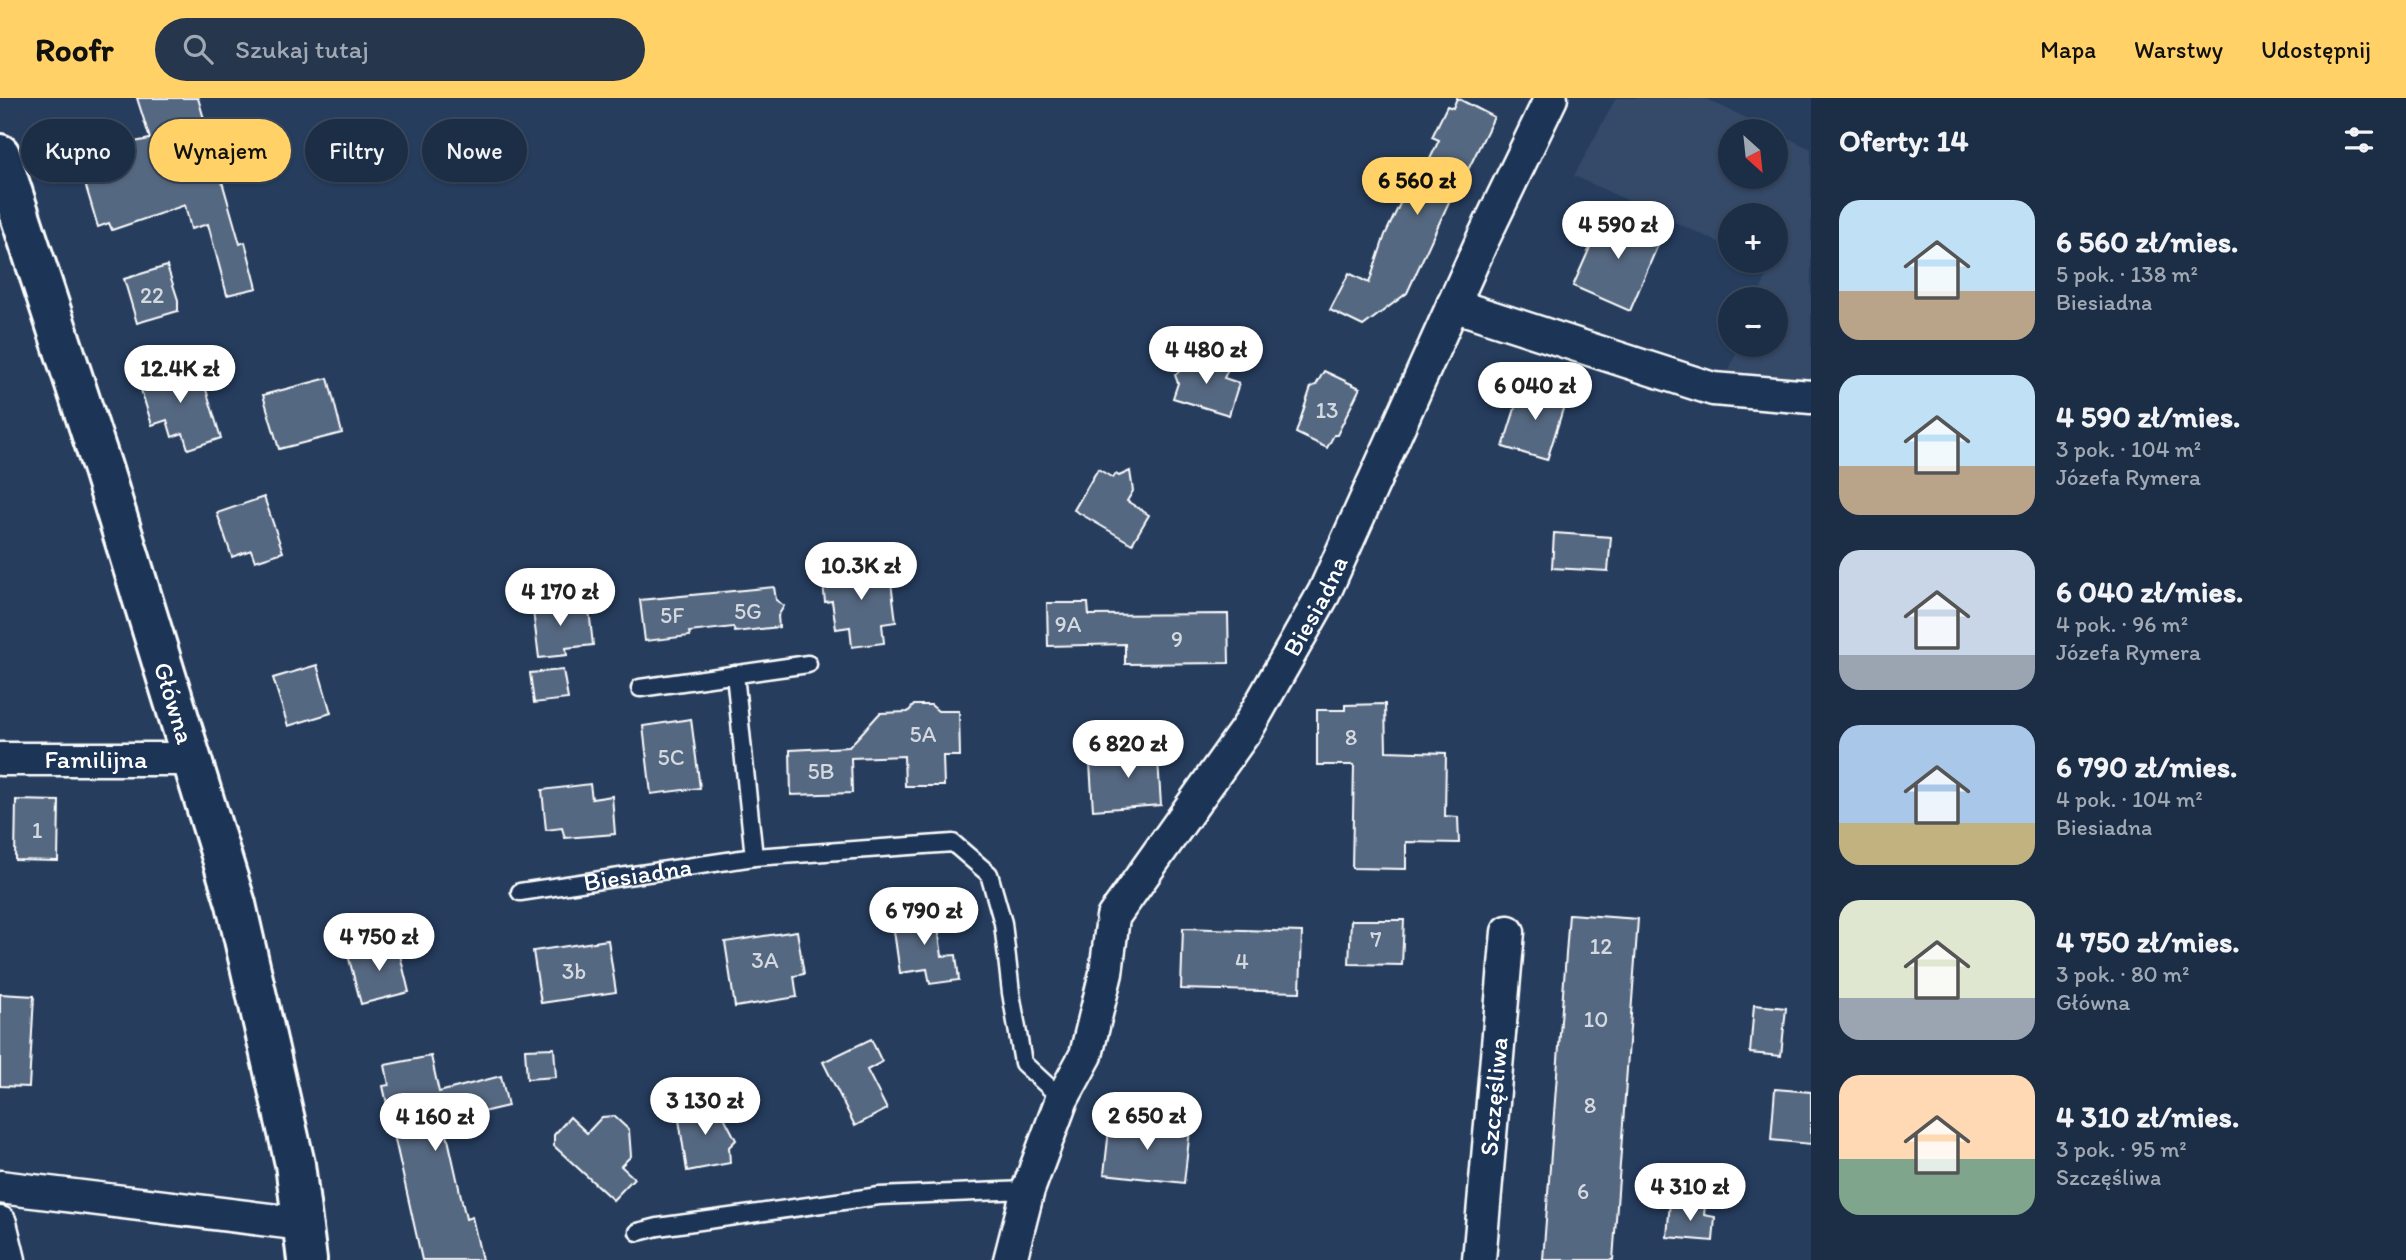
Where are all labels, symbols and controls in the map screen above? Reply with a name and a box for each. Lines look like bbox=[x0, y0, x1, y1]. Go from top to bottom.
search box bbox=[155, 18, 645, 81]
text: Roofr bbox=[35, 30, 113, 69]
icon: search bbox=[179, 30, 217, 68]
text: Szukaj tutaj bbox=[235, 33, 369, 65]
text: Mapa bbox=[2040, 35, 2096, 64]
text: Warstwy bbox=[2134, 35, 2223, 64]
text: Udostępnij bbox=[2261, 35, 2371, 64]
chip: Kupno bbox=[21, 119, 135, 182]
chip: Wynajem bbox=[149, 119, 291, 182]
chip: Filtry bbox=[305, 119, 408, 182]
chip: Nowe bbox=[422, 119, 527, 182]
north arrow bbox=[1718, 119, 1788, 189]
map controls bbox=[1718, 119, 1788, 357]
icon: filters bbox=[2340, 121, 2378, 159]
text: Oferty: 14 bbox=[1839, 122, 1968, 159]
pin: 6 560 zł bbox=[1345, 158, 1489, 217]
text: 6 560 zł bbox=[1378, 166, 1456, 194]
pin: 4 590 zł bbox=[1546, 202, 1690, 261]
button: + bbox=[1718, 203, 1788, 273]
text: 4 590 zł bbox=[1578, 210, 1658, 238]
text: 6 560 zł/mies. bbox=[2056, 223, 2239, 260]
icon: home bbox=[1895, 228, 1979, 312]
text: 5 pok. · 138 m² bbox=[2056, 260, 2198, 288]
house number: 22 bbox=[140, 281, 164, 309]
button: − bbox=[1718, 287, 1788, 357]
text: Biesiadna bbox=[2056, 288, 2152, 316]
pin: 4 480 zł bbox=[1134, 327, 1278, 386]
text: 4 480 zł bbox=[1165, 335, 1247, 363]
pin: 12.4K zł bbox=[108, 345, 252, 405]
text: 12.4K zł bbox=[140, 354, 220, 382]
pin: 6 040 zł bbox=[1463, 362, 1607, 422]
text: 6 040 zł bbox=[1494, 371, 1576, 399]
house number: 13 bbox=[1315, 396, 1339, 424]
text: 4 590 zł/mies. bbox=[2056, 398, 2240, 435]
icon: home bbox=[1895, 403, 1979, 487]
text: 3 pok. · 104 m² bbox=[2056, 435, 2201, 463]
text: Józefa Rymera bbox=[2056, 463, 2201, 491]
pin: 10.3K zł bbox=[789, 542, 933, 602]
text: 10.3K zł bbox=[821, 551, 901, 579]
street label: Biesiadna bbox=[1276, 551, 1355, 662]
pin: 4 170 zł bbox=[488, 568, 632, 628]
text: 6 040 zł/mies. bbox=[2056, 573, 2243, 610]
text: 4 170 zł bbox=[521, 577, 599, 605]
icon: home bbox=[1895, 578, 1979, 662]
house number: 5G bbox=[734, 597, 762, 625]
house number: 5F bbox=[660, 601, 684, 629]
house number: 9A bbox=[1055, 610, 1082, 638]
text: 4 pok. · 96 m² bbox=[2056, 610, 2188, 638]
house number: 9 bbox=[1171, 625, 1183, 653]
text: Józefa Rymera bbox=[2056, 638, 2201, 666]
street label: Główna bbox=[147, 658, 202, 748]
house number: 5A bbox=[910, 720, 937, 748]
pin: 6 820 zł bbox=[1056, 720, 1200, 780]
house number: 8 bbox=[1345, 723, 1357, 751]
text: 6 820 zł bbox=[1089, 729, 1167, 757]
street label: Familijna bbox=[44, 743, 148, 775]
house number: 5C bbox=[658, 743, 684, 771]
text: 6 790 zł/mies. bbox=[2056, 748, 2237, 785]
icon: home bbox=[1895, 753, 1979, 837]
house number: 5B bbox=[808, 757, 834, 785]
text: 4 pok. · 104 m² bbox=[2056, 785, 2203, 813]
text: Biesiadna bbox=[2056, 813, 2152, 841]
house number: 1 bbox=[32, 816, 43, 844]
street label: Biesiadna bbox=[581, 850, 694, 898]
pin: 6 790 zł bbox=[852, 888, 996, 947]
text: 6 790 zł bbox=[885, 896, 963, 924]
pin: 4 750 zł bbox=[307, 914, 451, 973]
text: 4 750 zł bbox=[339, 922, 419, 950]
text: 4 750 zł/mies. bbox=[2056, 923, 2240, 960]
house number: 7 bbox=[1370, 925, 1382, 953]
icon: home bbox=[1895, 928, 1979, 1012]
house number: 12 bbox=[1590, 932, 1612, 960]
house number: 3A bbox=[751, 946, 779, 974]
house number: 4 bbox=[1235, 947, 1249, 975]
house number: 3b bbox=[562, 957, 586, 985]
text: 3 pok. · 80 m² bbox=[2056, 960, 2189, 988]
text: Główna bbox=[2056, 988, 2130, 1016]
house number: 10 bbox=[1584, 1005, 1608, 1033]
street label: Szczęśliwa bbox=[1472, 1036, 1515, 1157]
pin: 3 130 zł bbox=[633, 1077, 777, 1137]
text: 3 130 zł bbox=[666, 1086, 744, 1114]
house number: 8 bbox=[1584, 1091, 1596, 1119]
pin: 2 650 zł bbox=[1075, 1093, 1219, 1152]
pin: 4 160 zł bbox=[363, 1094, 507, 1153]
text: 4 310 zł/mies. bbox=[2056, 1098, 2239, 1135]
text: 2 650 zł bbox=[1108, 1101, 1186, 1129]
text: 4 160 zł bbox=[396, 1102, 474, 1130]
icon: home bbox=[1895, 1103, 1979, 1187]
text: 3 pok. · 95 m² bbox=[2056, 1135, 2187, 1163]
text: Szczęśliwa bbox=[2056, 1163, 2161, 1191]
pin: 4 310 zł bbox=[1618, 1164, 1762, 1223]
text: 4 310 zł bbox=[1651, 1172, 1729, 1200]
house number: 6 bbox=[1577, 1177, 1589, 1205]

